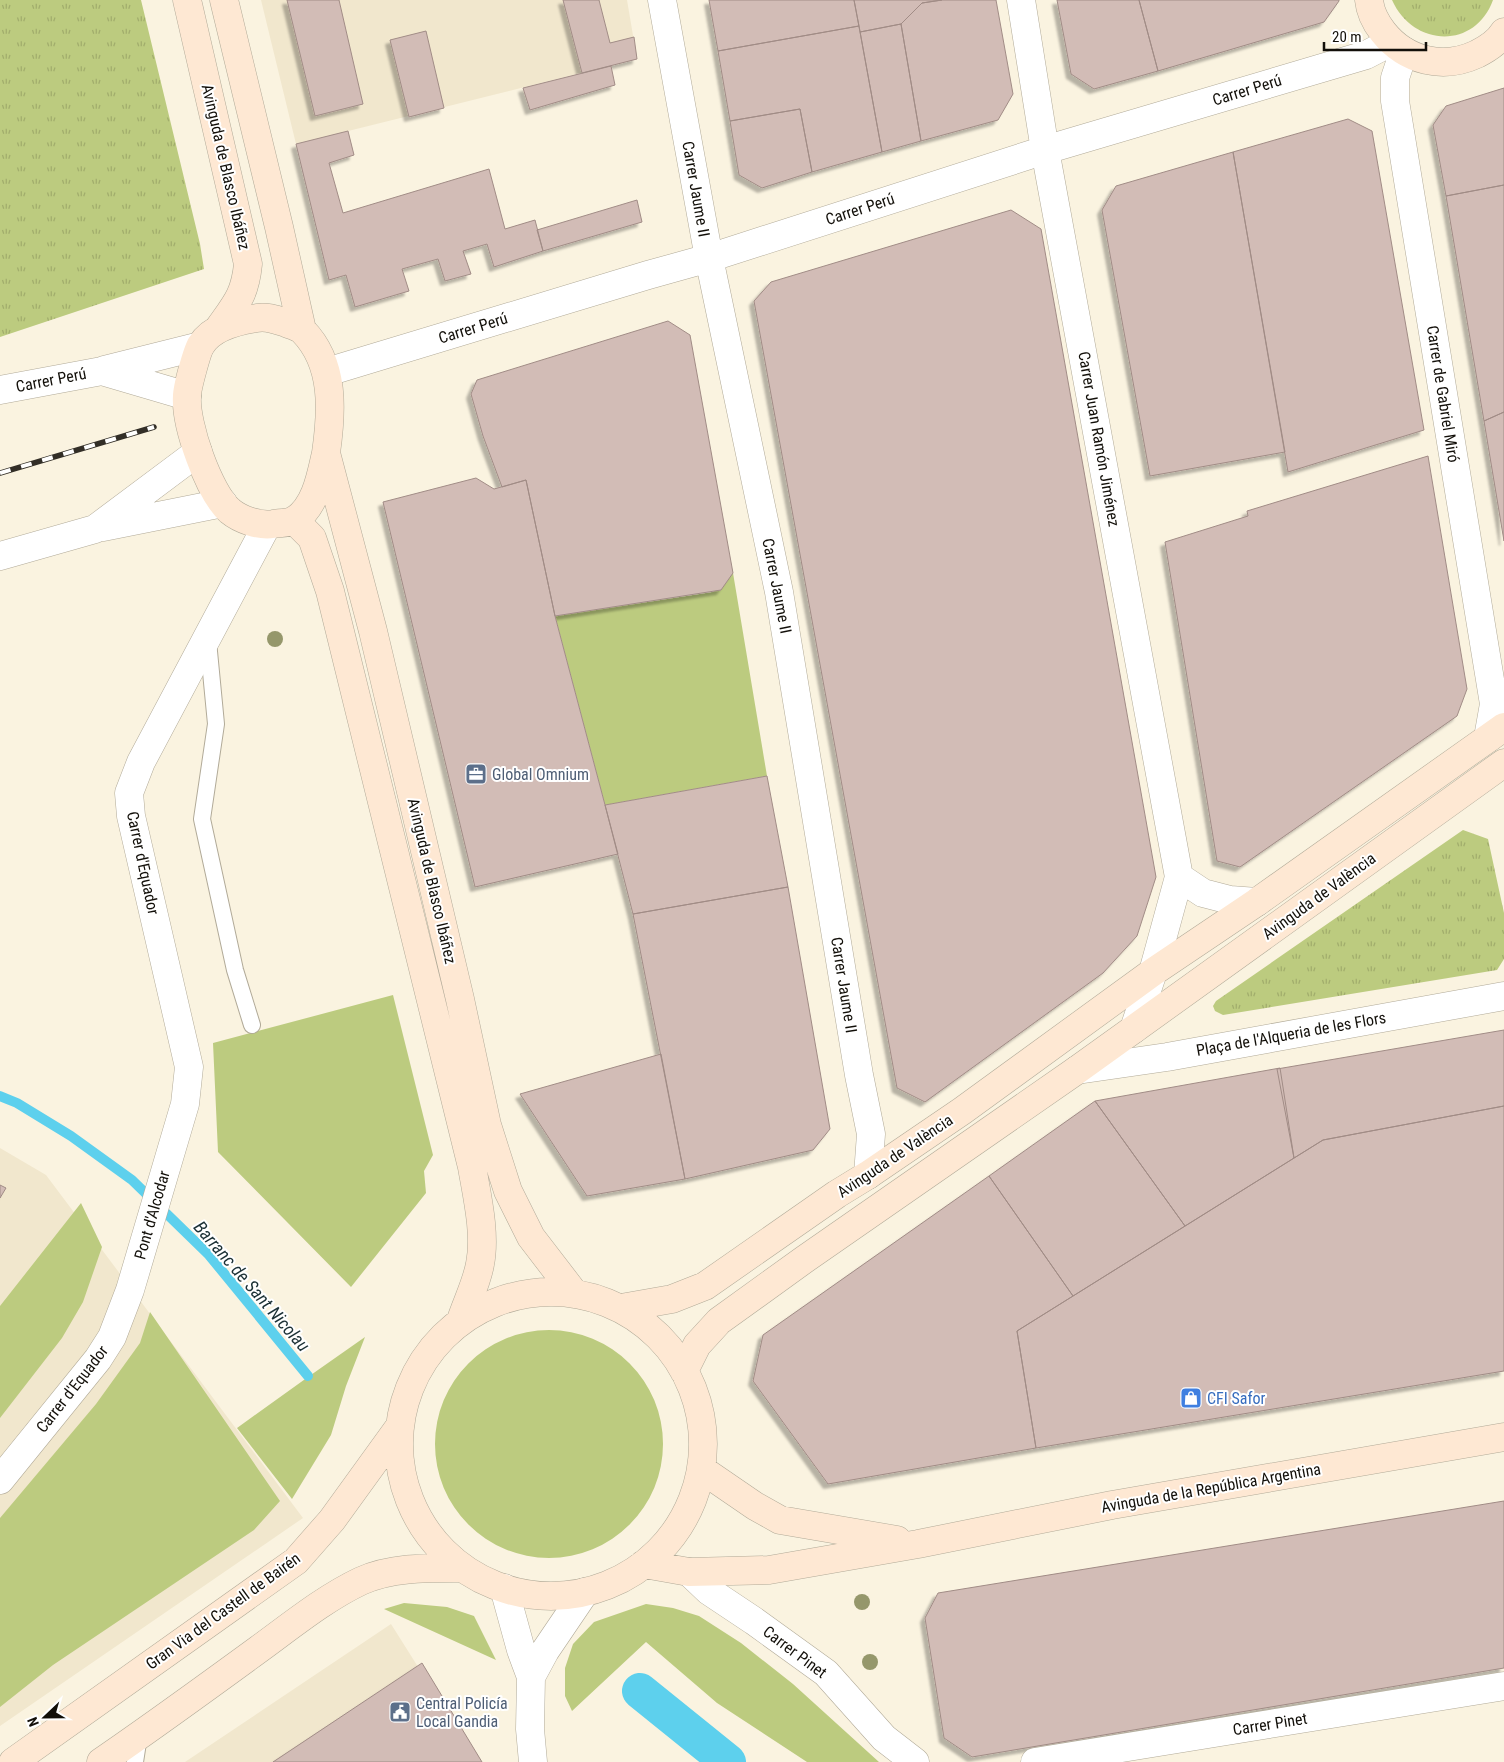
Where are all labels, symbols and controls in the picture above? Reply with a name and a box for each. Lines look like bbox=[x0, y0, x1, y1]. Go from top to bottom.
scale bar bbox=[1324, 20, 1426, 52]
text: 20 m bbox=[1332, 28, 1362, 46]
street label: Carrer Perú bbox=[1210, 70, 1284, 110]
street label: Avinguda de Blasco Ibáñez bbox=[198, 82, 254, 252]
street label: Carrer Jaume II bbox=[678, 140, 714, 238]
street label: Carrer Perú bbox=[823, 189, 897, 229]
street label: Carrer Perú bbox=[436, 308, 510, 348]
street label: Carrer de Gabriel Miró bbox=[1423, 324, 1463, 464]
street label: Carrer Juan Ramón Jiménez bbox=[1074, 350, 1124, 528]
street label: Carrer Perú bbox=[14, 364, 88, 396]
street label: Carrer Jaume II bbox=[758, 537, 796, 635]
office icon: Global Omnium bbox=[464, 762, 488, 786]
place label: Global Omnium bbox=[492, 765, 589, 784]
street label: Avinguda de Blasco Ibáñez bbox=[404, 796, 460, 966]
street label: Carrer d'Equador bbox=[123, 810, 163, 917]
street label: Avinguda de València bbox=[1259, 849, 1379, 943]
street label: Carrer Jaume II bbox=[827, 936, 861, 1034]
street label: Plaça de l'Alqueria de les Flors bbox=[1195, 1008, 1387, 1060]
street label: Avinguda de València bbox=[834, 1110, 956, 1202]
street label: Pont d'Alcodar bbox=[130, 1168, 174, 1262]
water label: Barranc de Sant Nicolau bbox=[190, 1217, 315, 1356]
street label: Carrer d'Equador bbox=[32, 1342, 112, 1436]
shop icon: CFI Safor bbox=[1179, 1386, 1203, 1410]
place label: CFI Safor bbox=[1207, 1389, 1265, 1408]
street label: Avinguda de la República Argentina bbox=[1100, 1459, 1322, 1517]
street label: Gran Via del Castell de Bairén bbox=[142, 1549, 304, 1673]
street label: Carrer Pinet bbox=[759, 1622, 831, 1682]
north arrow bbox=[20, 1692, 70, 1742]
place label: Central Policía Local Gandia bbox=[416, 1694, 508, 1731]
public building icon: Central Policía Local Gandia bbox=[388, 1700, 412, 1724]
street label: Carrer Pinet bbox=[1232, 1709, 1309, 1739]
text: N bbox=[24, 1715, 42, 1729]

